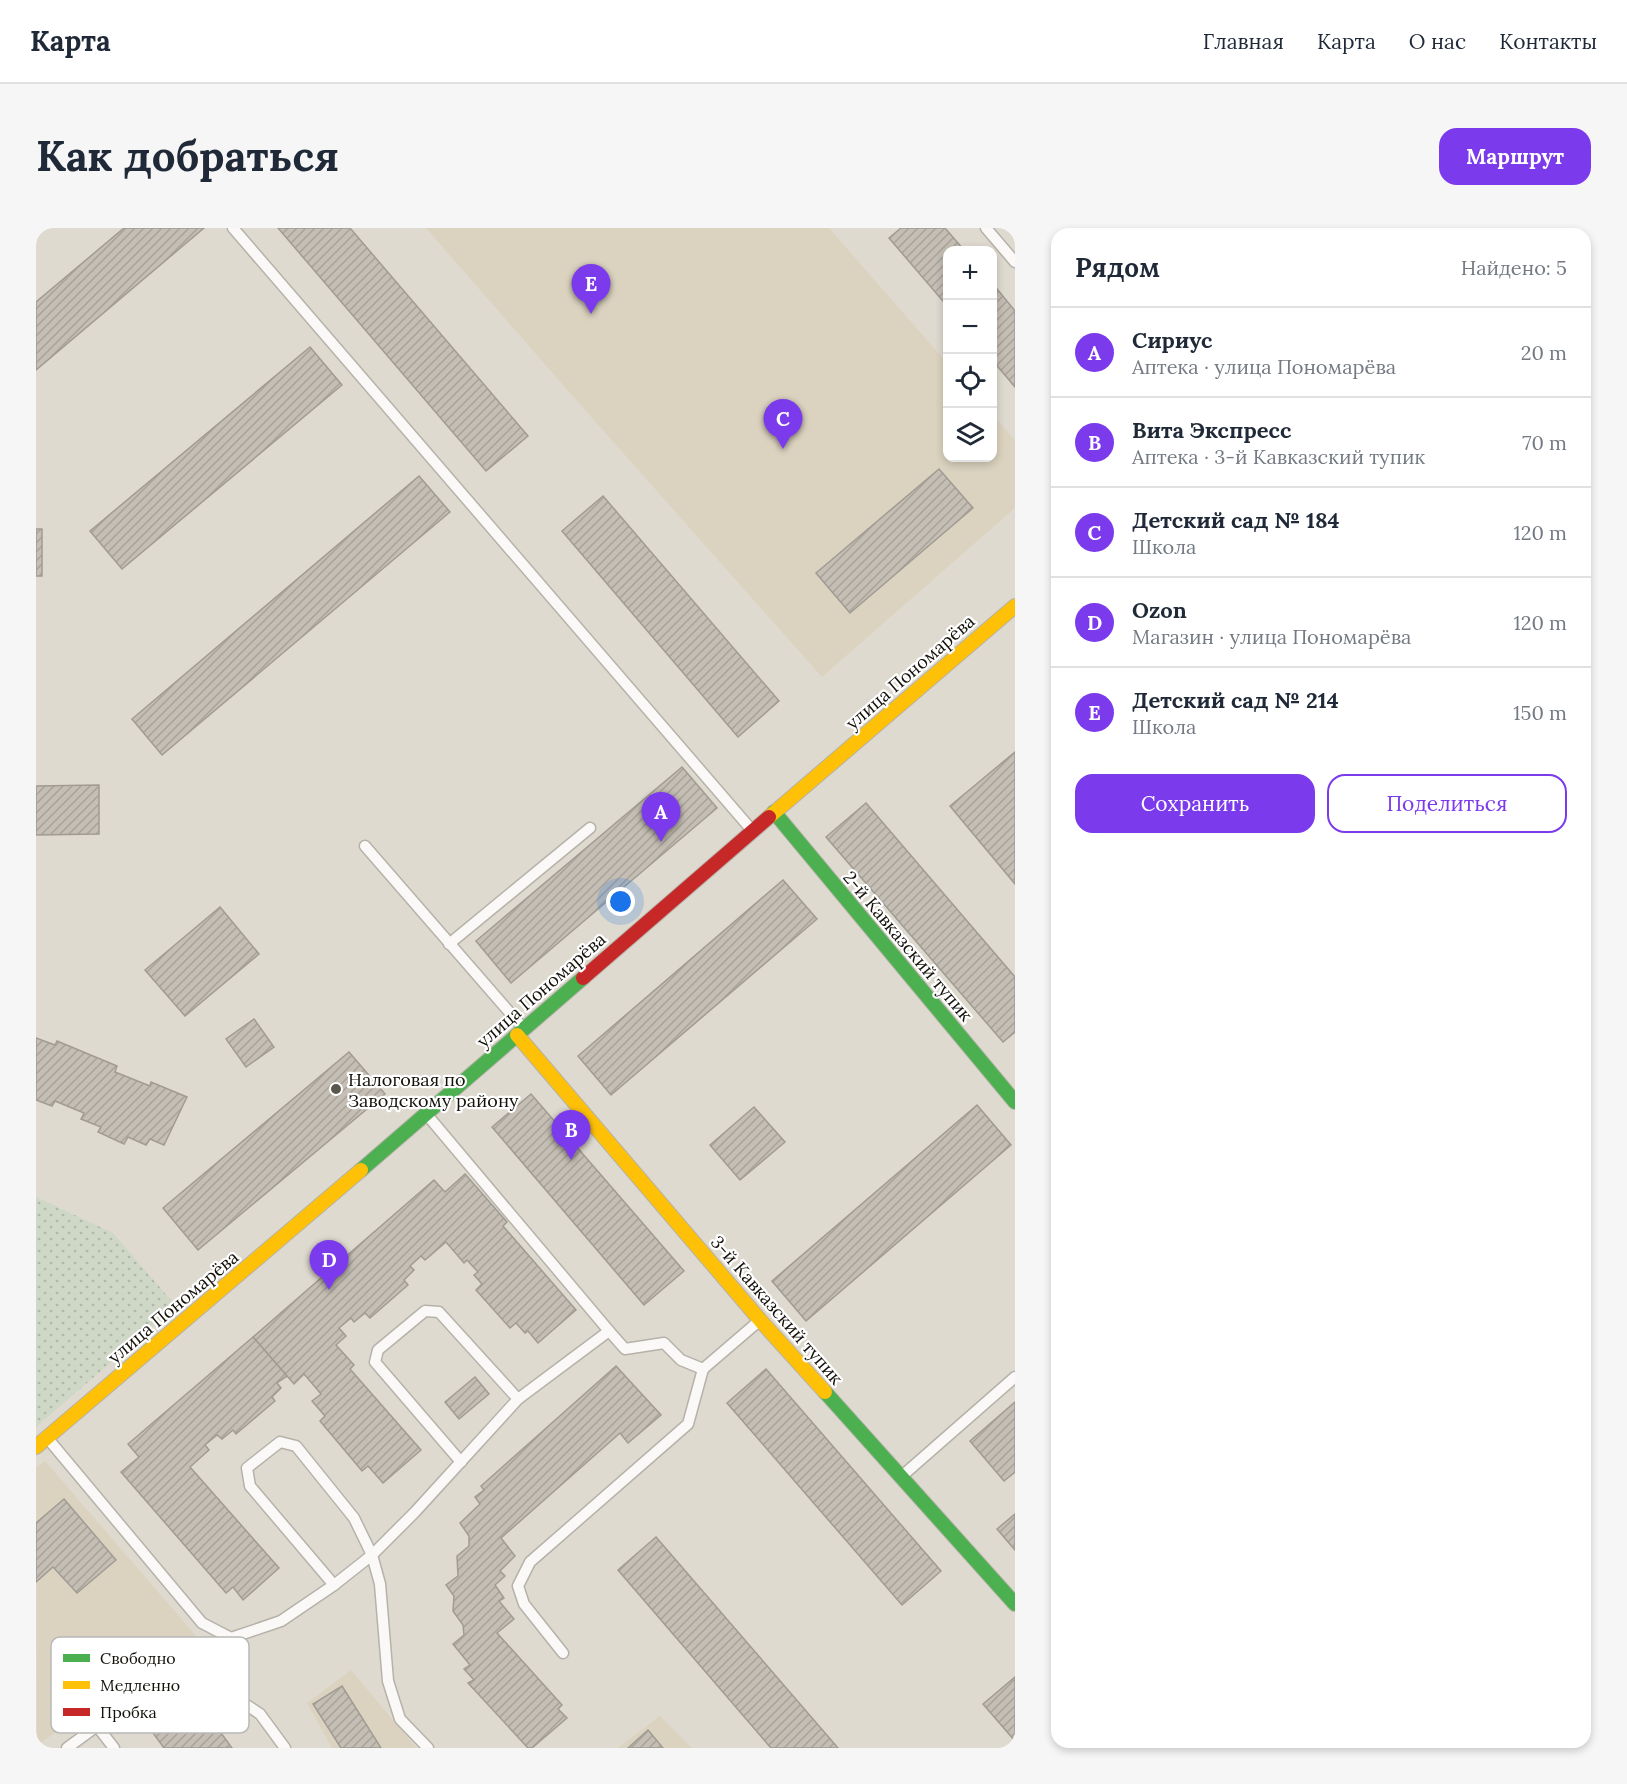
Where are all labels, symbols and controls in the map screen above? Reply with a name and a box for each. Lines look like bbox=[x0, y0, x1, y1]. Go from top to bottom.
text: Карта bbox=[30, 23, 111, 59]
text: Главная bbox=[1203, 28, 1284, 55]
text: Карта bbox=[1317, 28, 1376, 55]
text: О нас bbox=[1409, 28, 1466, 55]
text: Контакты bbox=[1499, 28, 1597, 55]
button: Маршрут bbox=[1439, 128, 1591, 185]
text: Как добраться bbox=[36, 129, 339, 183]
map controls bbox=[943, 246, 997, 462]
button: + bbox=[943, 246, 997, 300]
text: Рядом bbox=[1075, 251, 1160, 284]
text: Найдено: 5 bbox=[1461, 255, 1567, 280]
pin: E bbox=[572, 264, 610, 314]
button: − bbox=[943, 300, 997, 354]
text: Сириус bbox=[1132, 326, 1212, 354]
text: A bbox=[1088, 340, 1101, 365]
text: 20 m bbox=[1521, 340, 1567, 365]
button: locate bbox=[943, 354, 997, 408]
text: Аптека · улица Пономарёва bbox=[1132, 354, 1396, 379]
pin: C bbox=[764, 400, 802, 449]
button: layers bbox=[943, 408, 997, 462]
text: Вита Экспресс bbox=[1132, 416, 1291, 444]
text: B bbox=[1088, 430, 1101, 455]
text: 70 m bbox=[1522, 430, 1567, 455]
text: Аптека · 3-й Кавказский тупик bbox=[1132, 444, 1425, 469]
text: Детский сад № 184 bbox=[1132, 506, 1340, 534]
text: C bbox=[1088, 520, 1101, 545]
text: 120 m bbox=[1513, 520, 1567, 545]
text: Школа bbox=[1132, 534, 1196, 559]
text: Ozon bbox=[1132, 596, 1187, 624]
street label: улица Пономарёва bbox=[841, 610, 979, 734]
text: D bbox=[1087, 610, 1102, 635]
text: 120 m bbox=[1513, 610, 1567, 635]
text: Магазин · улица Пономарёва bbox=[1132, 624, 1411, 649]
text: Детский сад № 214 bbox=[1132, 686, 1339, 714]
text: E bbox=[1088, 700, 1101, 725]
text: 150 m bbox=[1513, 700, 1567, 725]
text: Школа bbox=[1132, 714, 1196, 739]
button: Сохранить bbox=[1075, 774, 1315, 833]
button: Поделиться bbox=[1327, 774, 1567, 833]
pin: A bbox=[642, 792, 680, 842]
street label: 2-й Кавказский тупик bbox=[838, 866, 978, 1026]
your location bbox=[606, 887, 635, 916]
street label: улица Пономарёва bbox=[472, 928, 610, 1052]
place label: Налоговая по Заводскому району bbox=[348, 1068, 519, 1112]
marker: Налоговая по Заводскому району bbox=[329, 1082, 343, 1096]
pin: B bbox=[552, 1110, 590, 1160]
street label: 3-й Кавказский тупик bbox=[706, 1231, 848, 1389]
pin: D bbox=[310, 1240, 348, 1290]
street label: улица Пономарёва bbox=[103, 1246, 243, 1368]
legend bbox=[51, 1637, 249, 1733]
text: Свободно bbox=[100, 1648, 176, 1668]
text: Медленно bbox=[100, 1675, 180, 1695]
text: Пробка bbox=[100, 1702, 157, 1722]

